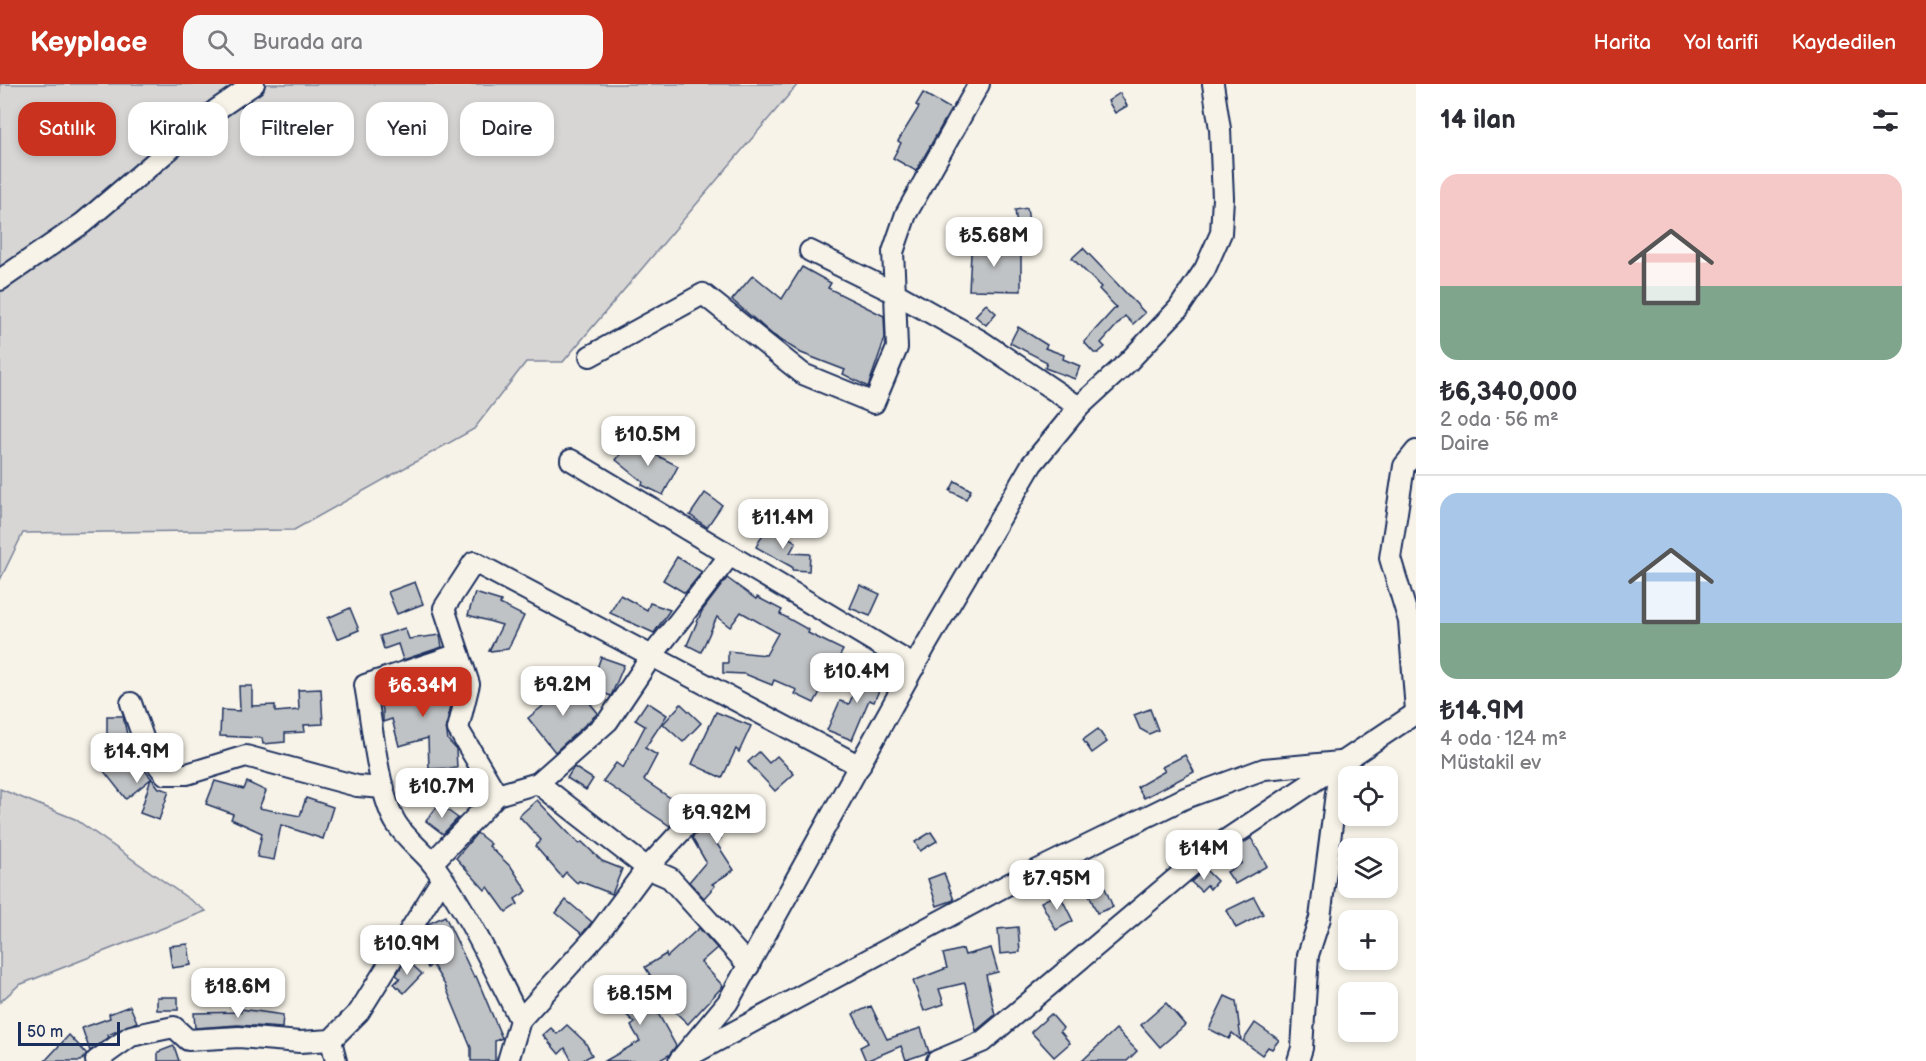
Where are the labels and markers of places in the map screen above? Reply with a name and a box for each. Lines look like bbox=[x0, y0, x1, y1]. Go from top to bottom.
pin: ₺5.68M bbox=[945, 217, 1043, 268]
pin: ₺10.5M bbox=[599, 416, 697, 467]
pin: ₺11.4M bbox=[734, 499, 832, 550]
pin: ₺10.4M bbox=[808, 653, 906, 704]
pin: ₺9.2M bbox=[521, 666, 605, 717]
pin: ₺6.34M bbox=[374, 667, 472, 718]
pin: ₺14.9M bbox=[88, 733, 186, 784]
pin: ₺10.7M bbox=[393, 768, 491, 819]
pin: ₺9.92M bbox=[668, 794, 766, 845]
pin: ₺14M bbox=[1168, 830, 1240, 881]
pin: ₺7.95M bbox=[1008, 860, 1106, 911]
pin: ₺10.9M bbox=[358, 925, 456, 976]
pin: ₺18.6M bbox=[189, 968, 287, 1019]
pin: ₺8.15M bbox=[591, 975, 689, 1026]

